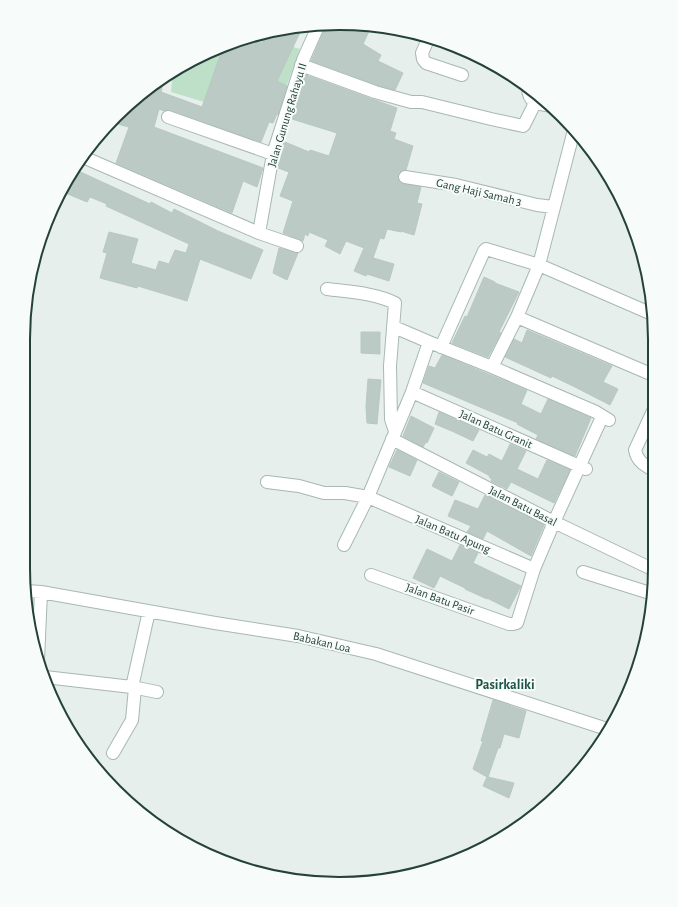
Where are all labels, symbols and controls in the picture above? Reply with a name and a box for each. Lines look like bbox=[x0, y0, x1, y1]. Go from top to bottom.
street label: Jalan Gunung Rahayu II bbox=[265, 62, 309, 169]
street label: Gang Haji Samah 3 bbox=[435, 176, 523, 209]
street label: Jalan Batu Granit bbox=[458, 408, 534, 451]
street label: Jalan Batu Basal bbox=[487, 484, 559, 528]
street label: Jalan Batu Apung bbox=[414, 513, 492, 555]
street label: Jalan Batu Pasir bbox=[404, 581, 476, 617]
street label: Babakan Loa bbox=[292, 630, 352, 655]
district label: Pasirkaliki bbox=[475, 678, 535, 692]

